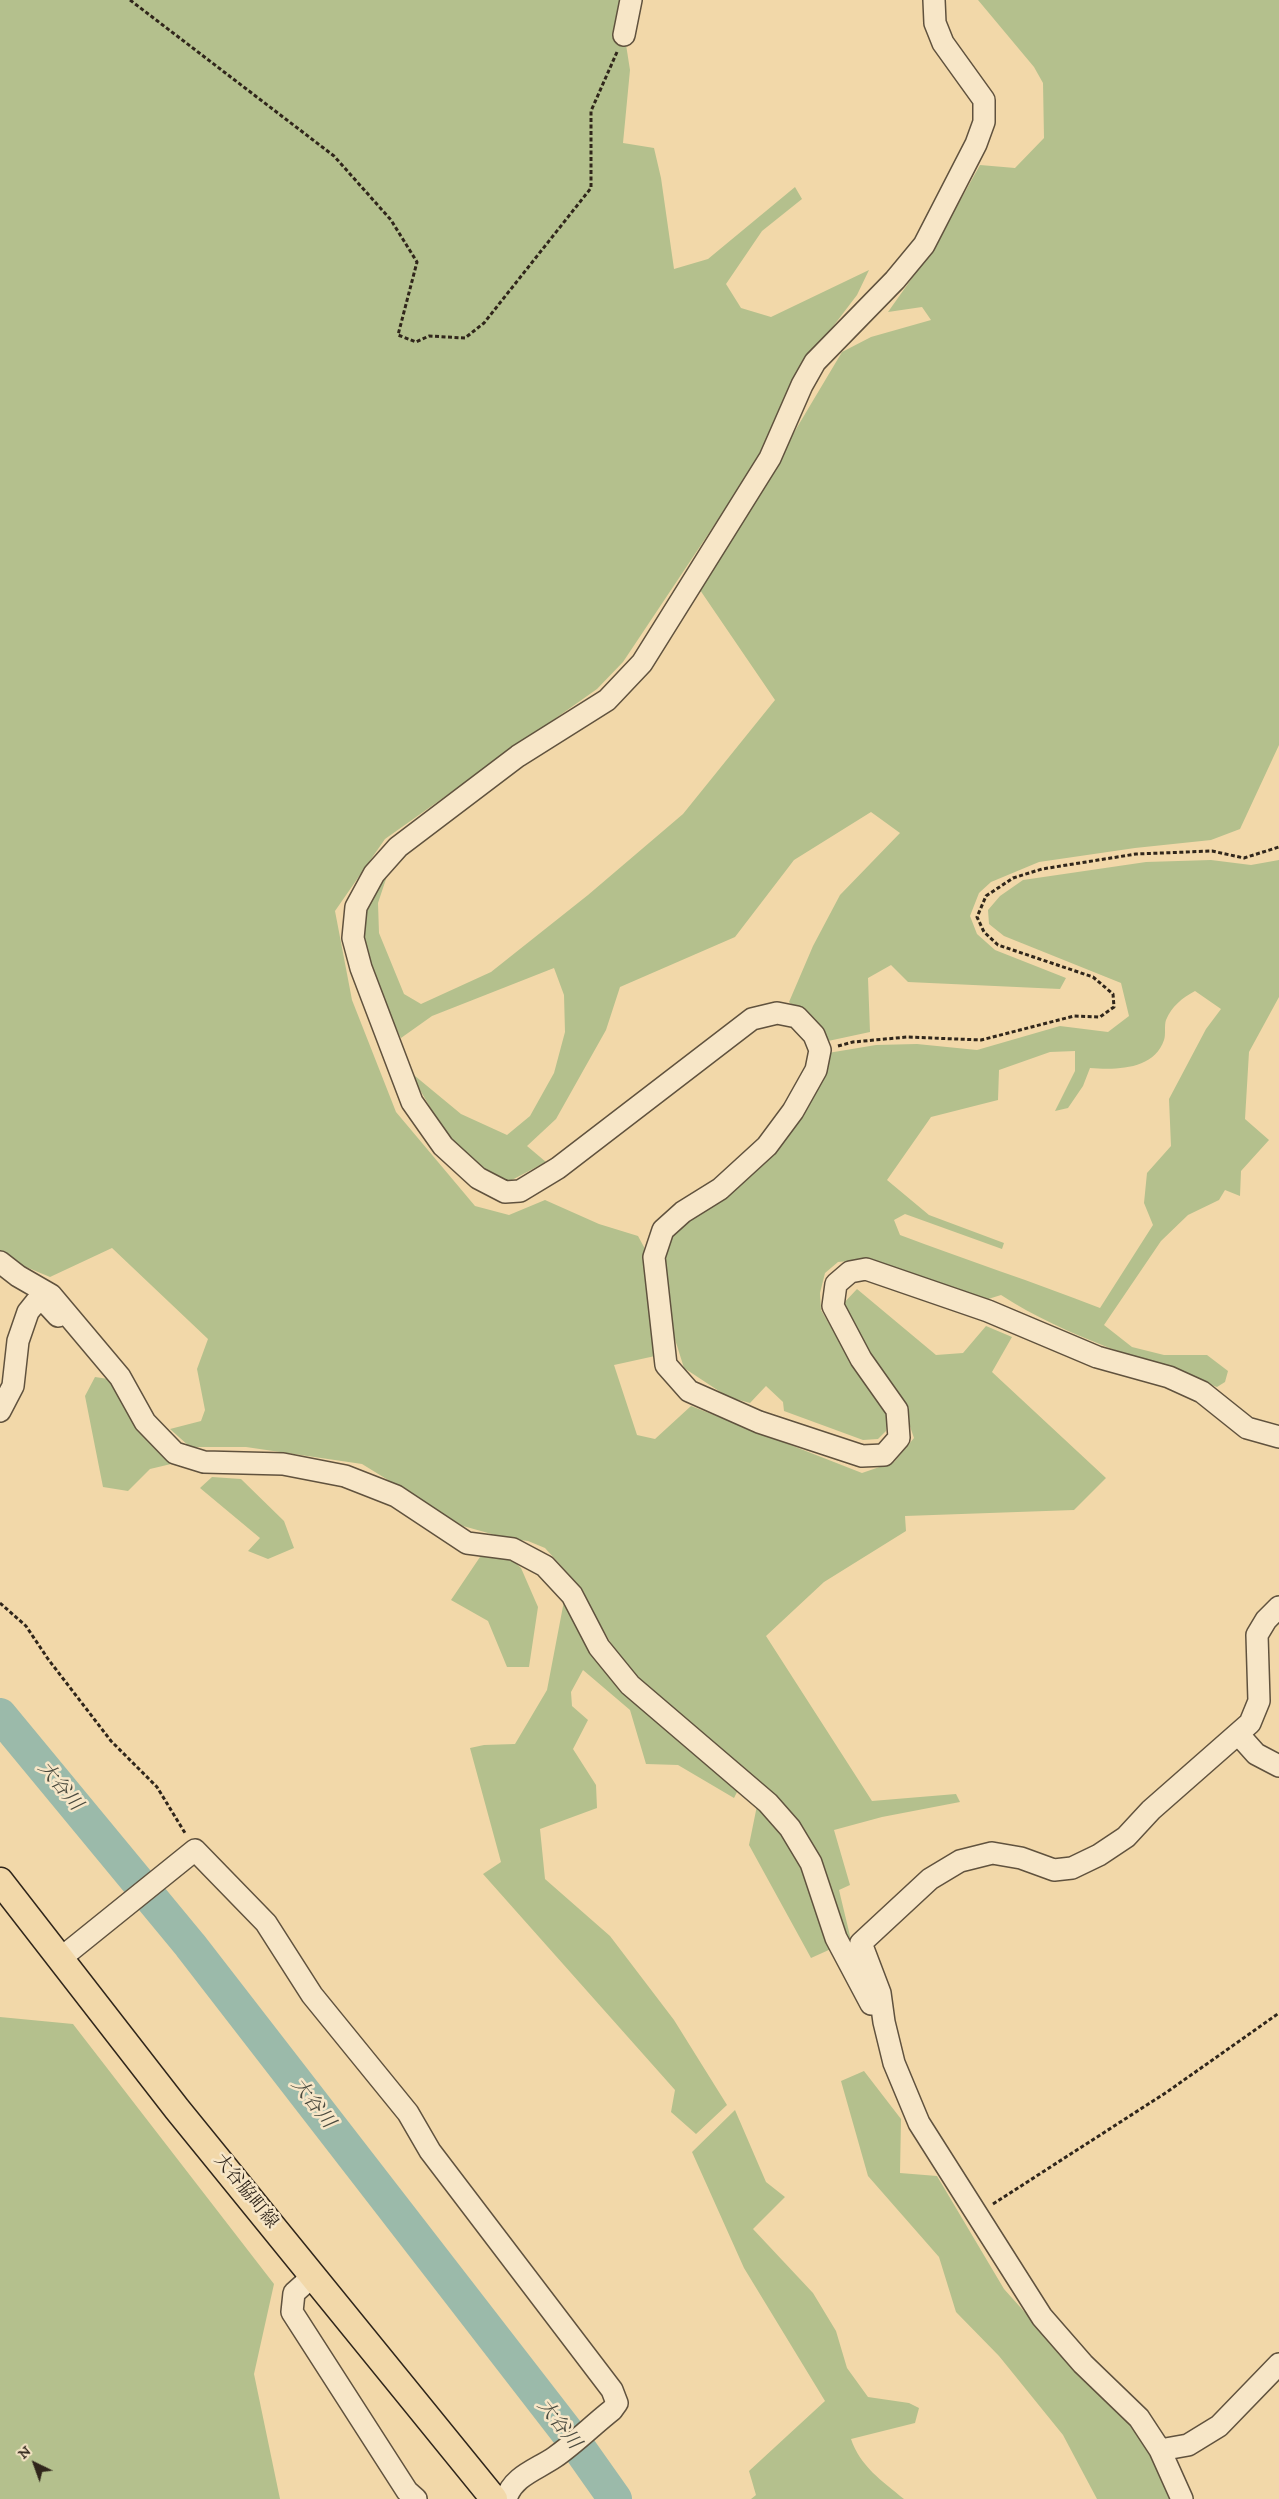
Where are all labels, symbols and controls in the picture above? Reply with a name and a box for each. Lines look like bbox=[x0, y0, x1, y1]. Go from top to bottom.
water label: 大谷川 bbox=[32, 1758, 86, 1816]
water label: 大谷川 bbox=[285, 2075, 339, 2133]
street label: 大谷脇町線 bbox=[208, 2150, 282, 2234]
water label: 大谷川 bbox=[531, 2396, 585, 2454]
north arrow bbox=[10, 2439, 60, 2489]
text: N bbox=[15, 2442, 35, 2463]

